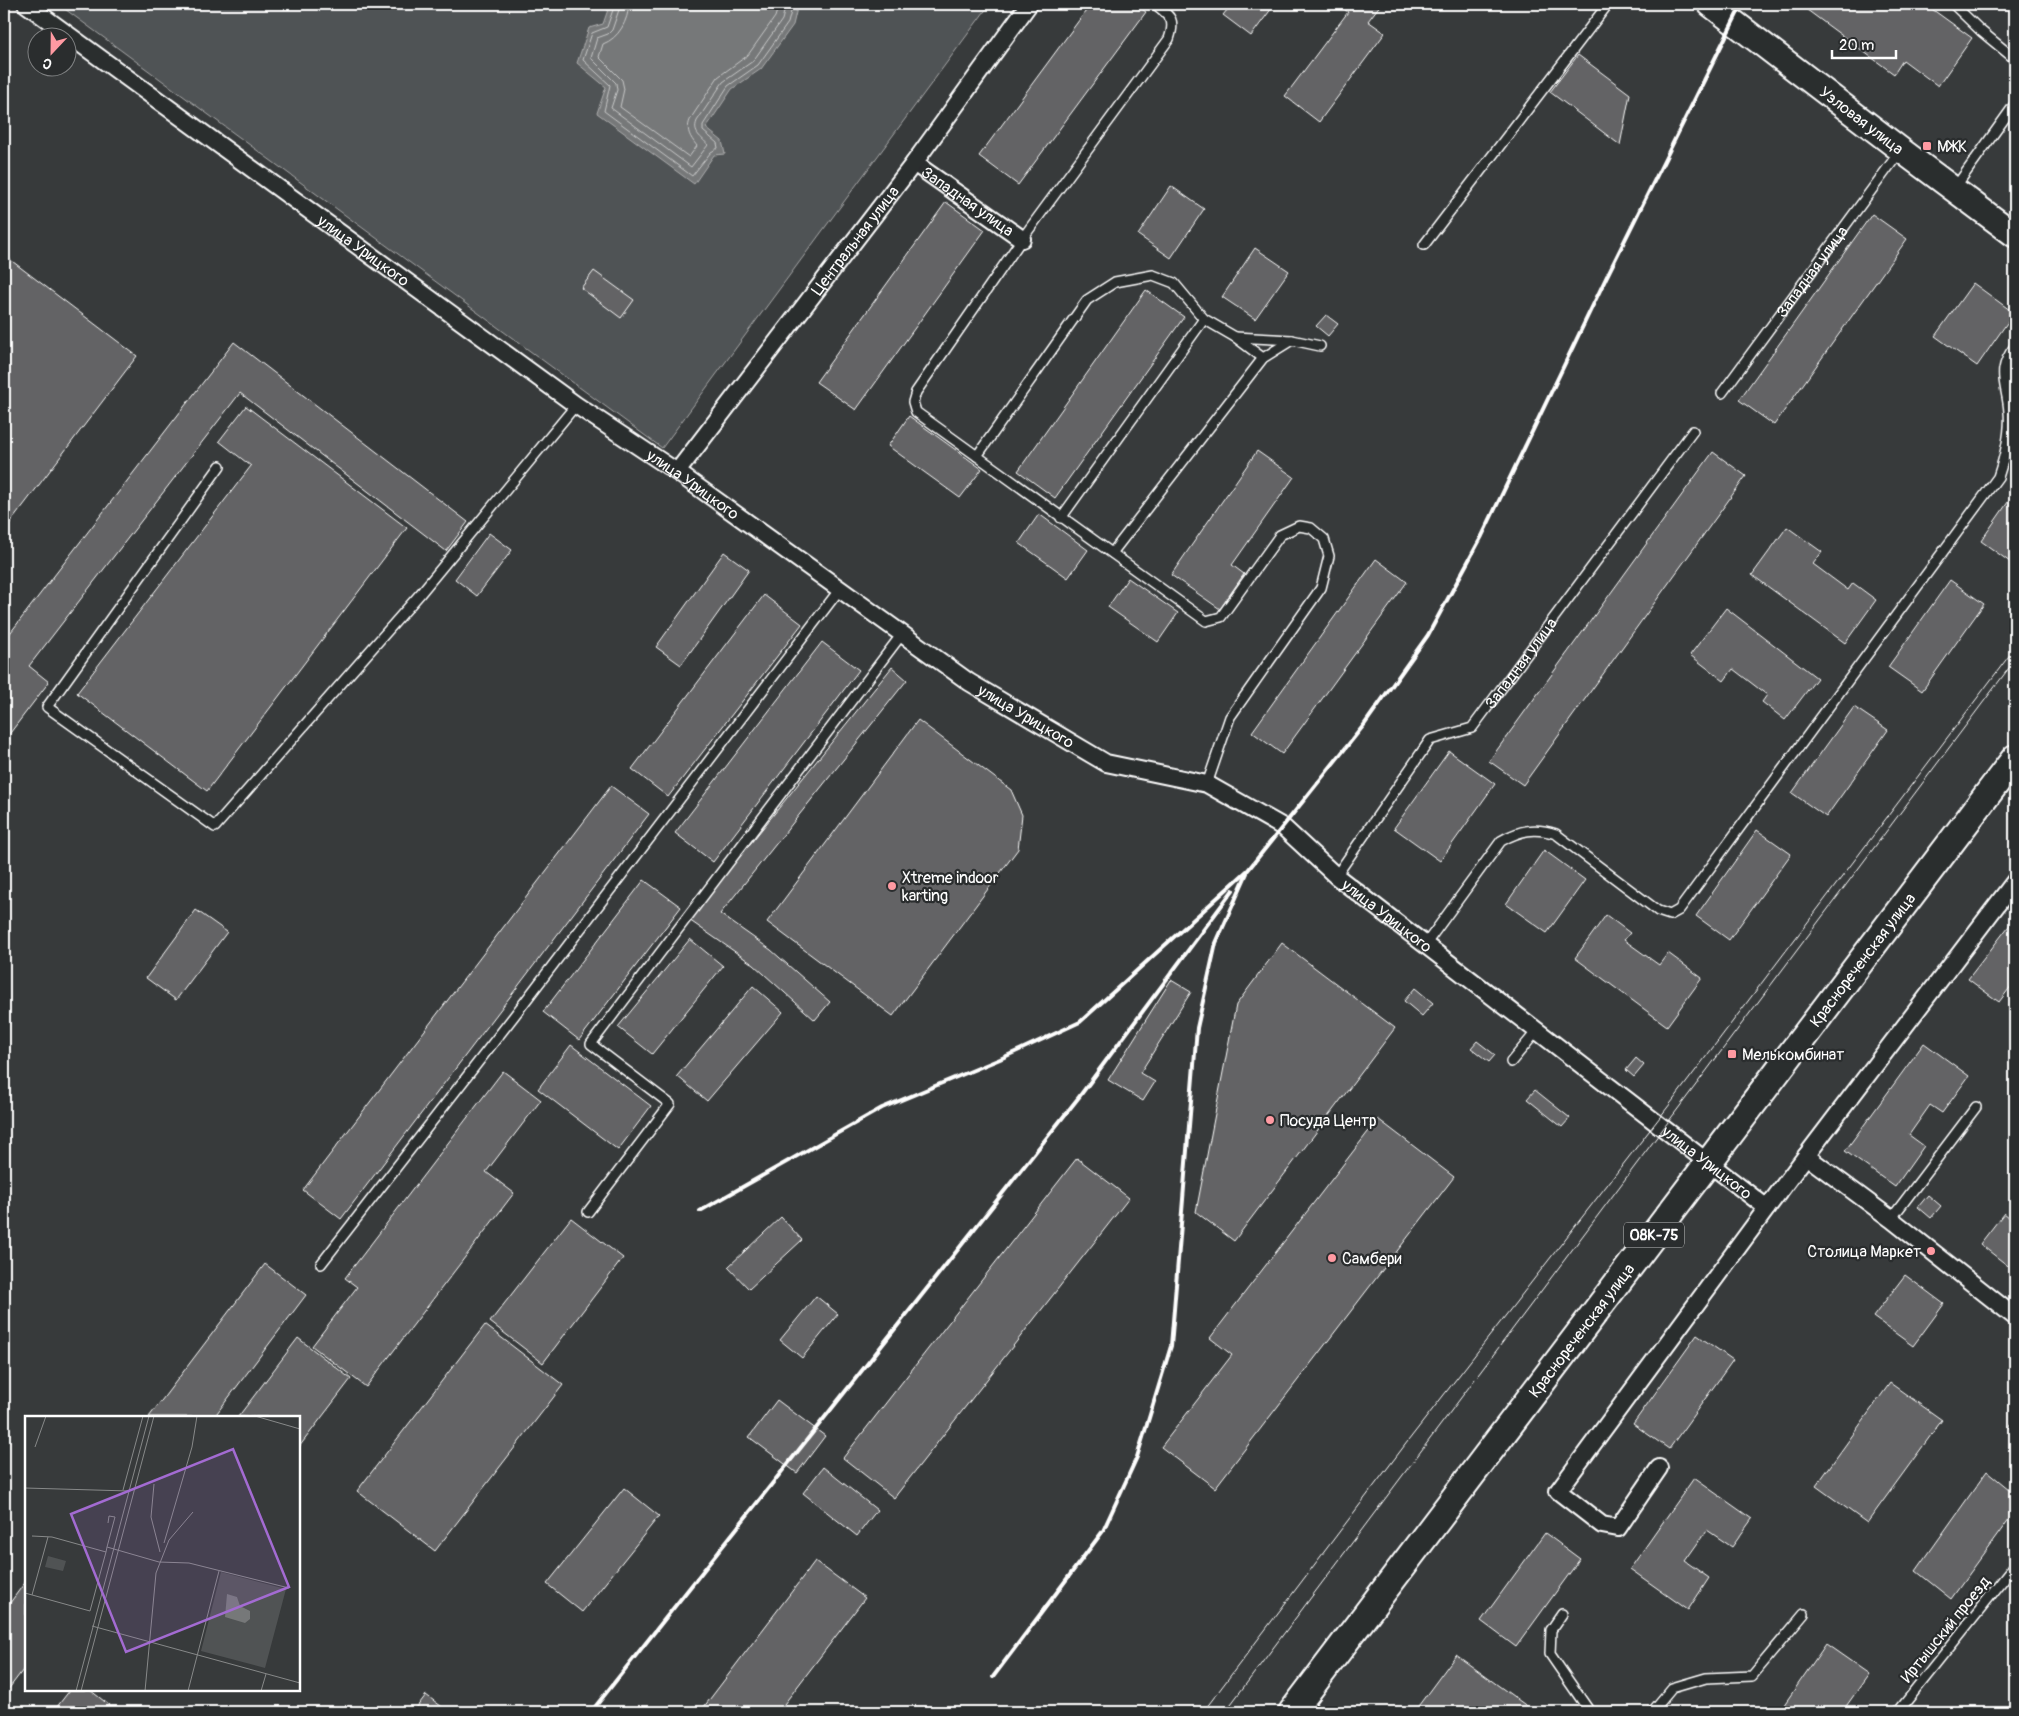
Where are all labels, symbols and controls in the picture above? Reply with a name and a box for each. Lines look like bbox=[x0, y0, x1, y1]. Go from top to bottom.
north arrow bbox=[28, 28, 78, 78]
scale bar bbox=[1832, 28, 1895, 60]
text: 20 m bbox=[1839, 36, 1874, 55]
text: С bbox=[40, 54, 55, 73]
street label: Узловая улица bbox=[1815, 82, 1907, 159]
place label: МЖК bbox=[1937, 137, 1967, 157]
marker: МЖК bbox=[1921, 140, 1933, 152]
street label: Западная улица bbox=[917, 162, 1018, 241]
street label: Центральная улица bbox=[807, 182, 904, 300]
street label: улица Урицкого bbox=[313, 210, 413, 291]
street label: Западная улица bbox=[1772, 222, 1853, 322]
street label: улица Урицкого bbox=[642, 445, 743, 525]
street label: Западная улица bbox=[1481, 614, 1562, 713]
street label: улица Урицкого bbox=[973, 680, 1078, 753]
place label: Xtreme indoor karting bbox=[902, 868, 999, 906]
street label: улица Урицкого bbox=[1337, 875, 1436, 958]
marker: Xtreme indoor karting bbox=[886, 880, 898, 892]
street label: Краснореченская улица bbox=[1806, 889, 1920, 1031]
place label: Мелькомбинат bbox=[1742, 1045, 1844, 1065]
marker: Мелькомбинат bbox=[1726, 1048, 1738, 1060]
place label: Посуда Центр bbox=[1280, 1111, 1376, 1131]
marker: Посуда Центр bbox=[1264, 1114, 1276, 1126]
street label: улица Урицкого bbox=[1657, 1121, 1756, 1204]
road number: 08К-75 bbox=[1624, 1222, 1684, 1248]
place label: Столица Маркет bbox=[1807, 1242, 1921, 1262]
marker: Столица Маркет bbox=[1925, 1245, 1937, 1257]
place label: Самбери bbox=[1342, 1249, 1402, 1269]
marker: Самбери bbox=[1326, 1252, 1338, 1264]
street label: Краснореченская улица bbox=[1525, 1260, 1639, 1402]
inset map bbox=[25, 1416, 300, 1691]
street label: Иртышский проезд bbox=[1897, 1572, 1995, 1687]

